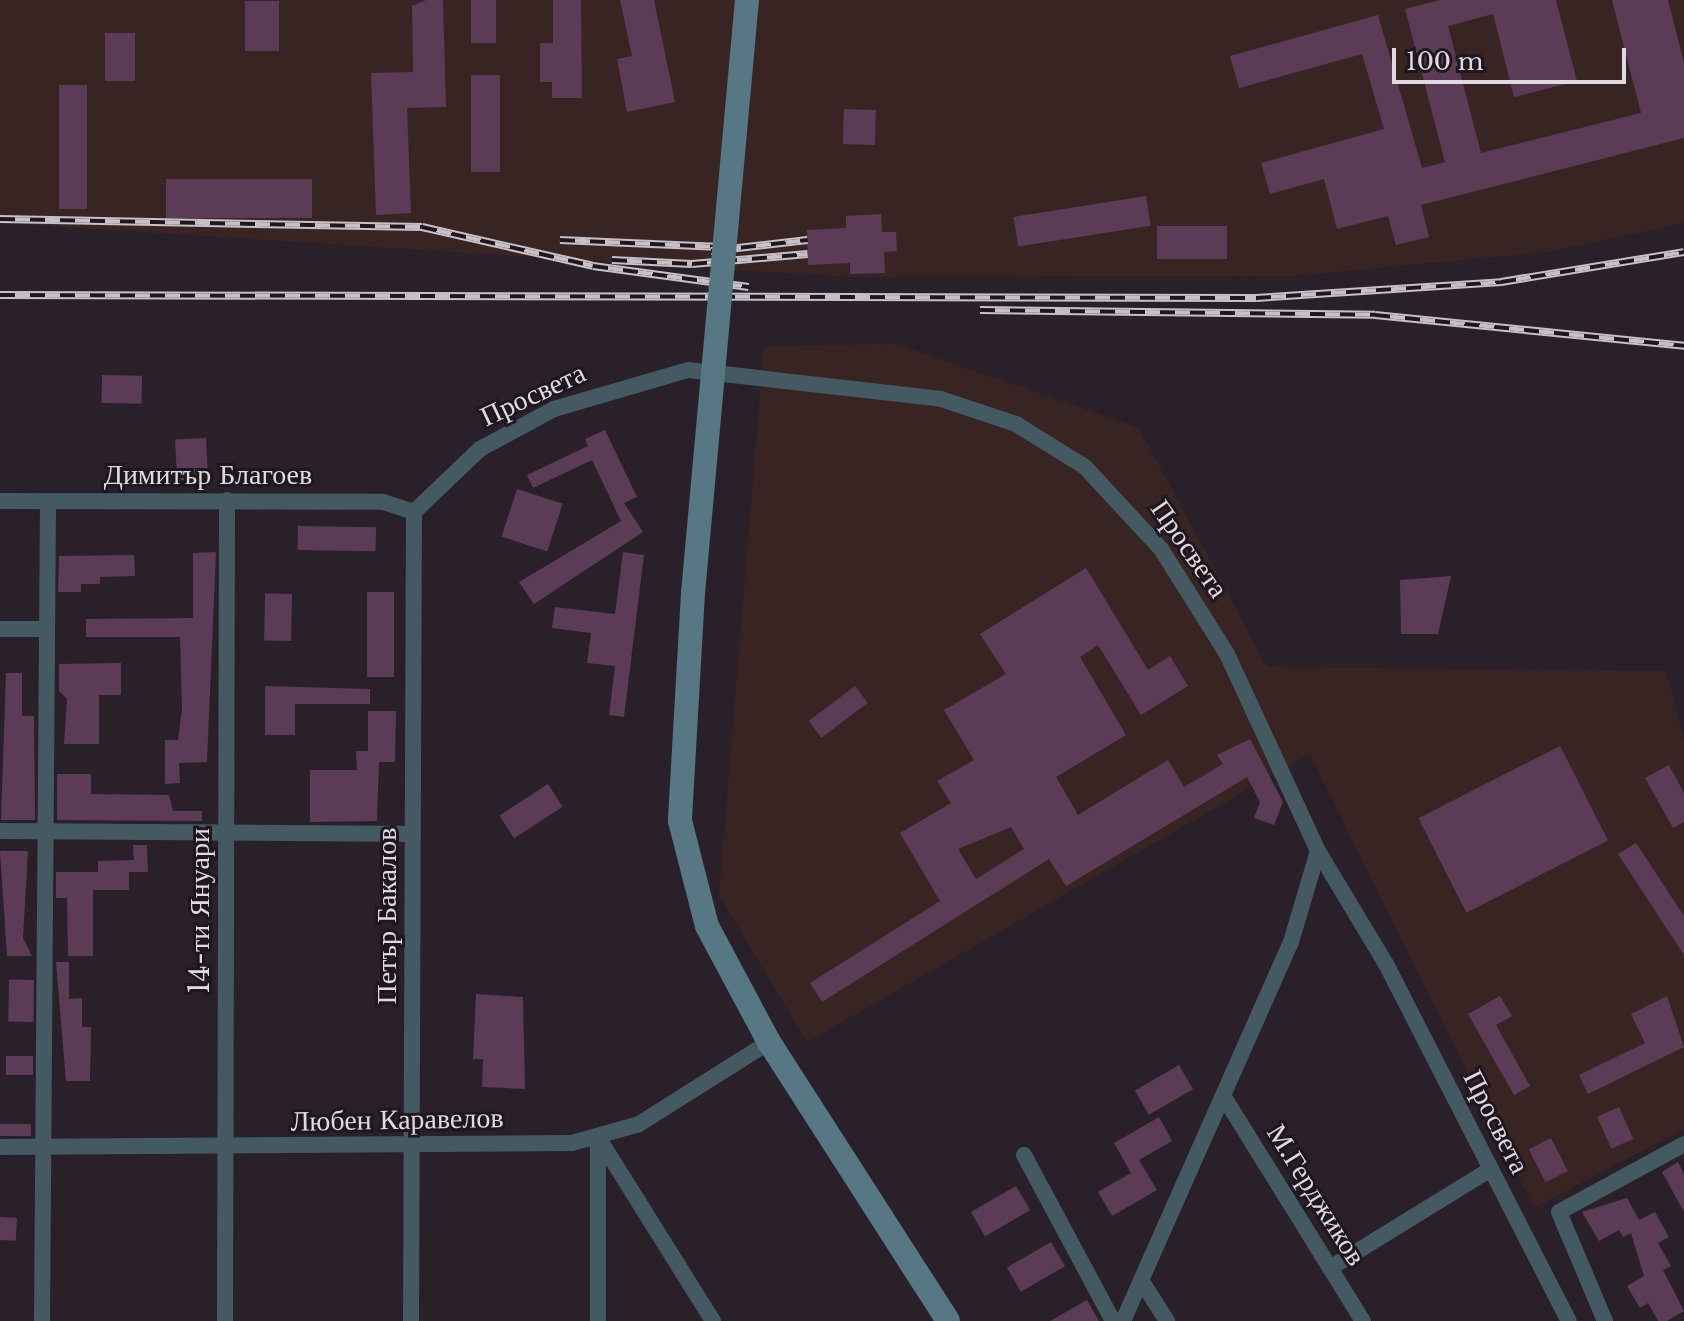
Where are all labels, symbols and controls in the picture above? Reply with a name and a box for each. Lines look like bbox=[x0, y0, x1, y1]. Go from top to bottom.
scale bar bbox=[1396, 32, 1630, 82]
text: 100 m bbox=[1406, 47, 1484, 76]
street label: Просвета bbox=[475, 356, 591, 434]
street label: Димитър Благоев bbox=[104, 458, 312, 492]
street label: Просвета bbox=[1143, 494, 1235, 604]
street label: 14-ти Януари bbox=[183, 828, 217, 994]
street label: Петър Бакалов bbox=[370, 828, 404, 1004]
street label: Просвета bbox=[1456, 1065, 1536, 1179]
street label: Любен Каравелов bbox=[290, 1101, 504, 1139]
street label: М.Герджиков bbox=[1259, 1118, 1373, 1272]

